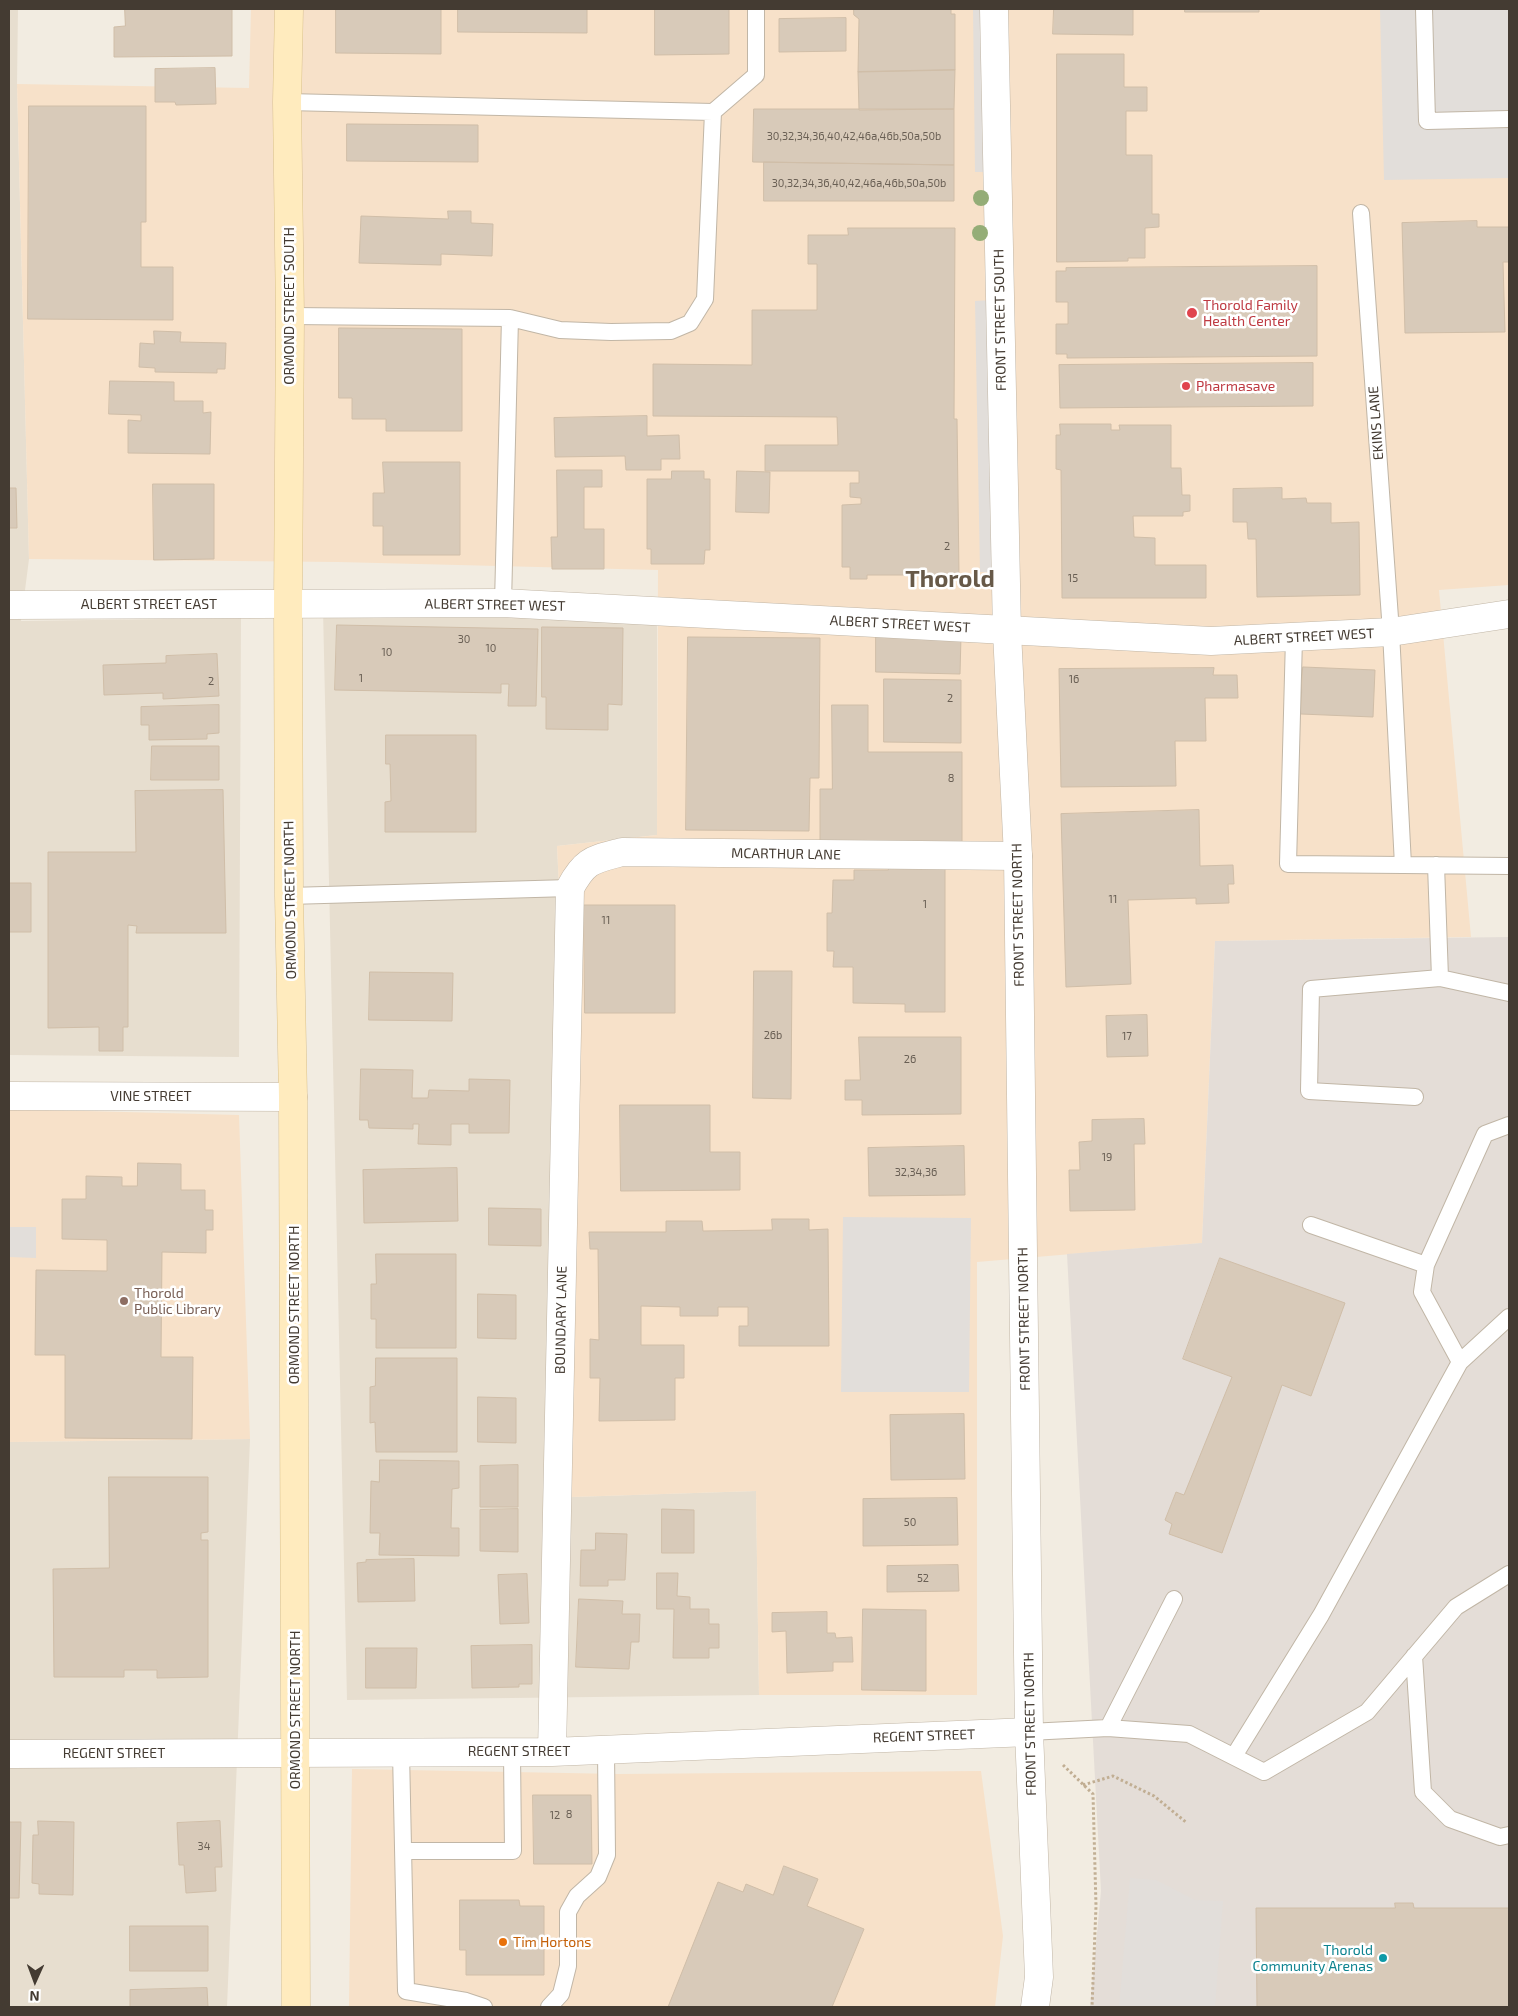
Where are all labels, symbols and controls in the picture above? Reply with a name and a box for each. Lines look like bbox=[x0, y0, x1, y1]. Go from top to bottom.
house number: 30,32,34,36,40,42,46a,46b,50a,50b bbox=[767, 129, 941, 143]
house number: 30,32,34,36,40,42,46a,46b,50a,50b bbox=[772, 176, 946, 190]
street label: ORMOND STREET SOUTH bbox=[281, 227, 297, 385]
street label: FRONT STREET SOUTH bbox=[990, 249, 1010, 391]
place label: Thorold Family Health Center bbox=[1203, 297, 1298, 330]
marker: Thorold Family Health Center bbox=[1185, 306, 1199, 320]
place label: Pharmasave bbox=[1196, 378, 1275, 394]
marker: Pharmasave bbox=[1180, 380, 1192, 392]
street label: EKINS LANE bbox=[1365, 385, 1387, 461]
house number: 2 bbox=[944, 539, 950, 553]
district label: Thorold bbox=[905, 565, 995, 593]
house number: 15 bbox=[1068, 571, 1078, 585]
street label: ALBERT STREET WEST bbox=[424, 595, 566, 615]
street label: ALBERT STREET EAST bbox=[81, 596, 217, 612]
street label: ALBERT STREET WEST bbox=[829, 612, 971, 636]
street label: ALBERT STREET WEST bbox=[1233, 625, 1375, 649]
house number: 30 bbox=[458, 632, 470, 646]
house number: 10 bbox=[485, 641, 497, 655]
house number: 10 bbox=[381, 645, 393, 659]
house number: 1 bbox=[359, 671, 363, 685]
house number: 16 bbox=[1069, 672, 1079, 686]
house number: 2 bbox=[208, 674, 214, 688]
house number: 2 bbox=[947, 691, 953, 705]
house number: 8 bbox=[948, 771, 954, 785]
street label: ORMOND STREET NORTH bbox=[280, 821, 300, 979]
street label: FRONT STREET NORTH bbox=[1008, 843, 1028, 987]
street label: MCARTHUR LANE bbox=[731, 845, 841, 863]
house number: 11 bbox=[1109, 892, 1117, 906]
house number: 1 bbox=[923, 897, 927, 911]
house number: 11 bbox=[602, 913, 610, 927]
house number: 26b bbox=[764, 1028, 782, 1042]
house number: 17 bbox=[1122, 1029, 1132, 1043]
house number: 26 bbox=[904, 1052, 916, 1066]
street label: VINE STREET bbox=[110, 1088, 192, 1104]
house number: 19 bbox=[1102, 1150, 1112, 1164]
house number: 32,34,36 bbox=[895, 1165, 937, 1179]
street label: ORMOND STREET NORTH bbox=[286, 1226, 302, 1384]
street label: FRONT STREET NORTH bbox=[1014, 1247, 1034, 1391]
street label: BOUNDARY LANE bbox=[552, 1266, 570, 1374]
place label: Thorold Public Library bbox=[134, 1285, 221, 1318]
marker: Thorold Public Library bbox=[118, 1295, 130, 1307]
house number: 50 bbox=[904, 1515, 916, 1529]
house number: 52 bbox=[917, 1571, 929, 1585]
street label: ORMOND STREET NORTH bbox=[287, 1631, 303, 1789]
street label: FRONT STREET NORTH bbox=[1020, 1652, 1040, 1796]
street label: REGENT STREET bbox=[872, 1726, 976, 1746]
street label: REGENT STREET bbox=[468, 1743, 570, 1759]
street label: REGENT STREET bbox=[63, 1745, 165, 1761]
house number: 8 bbox=[566, 1807, 572, 1821]
house number: 12 bbox=[550, 1808, 560, 1822]
house number: 34 bbox=[198, 1839, 210, 1853]
place label: Tim Hortons bbox=[513, 1934, 591, 1950]
marker: Tim Hortons bbox=[497, 1936, 509, 1948]
place label: Thorold Community Arenas bbox=[1253, 1942, 1373, 1974]
marker: Thorold Community Arenas bbox=[1377, 1952, 1389, 1964]
north arrow bbox=[10, 1956, 60, 2006]
text: N bbox=[29, 1988, 40, 2005]

